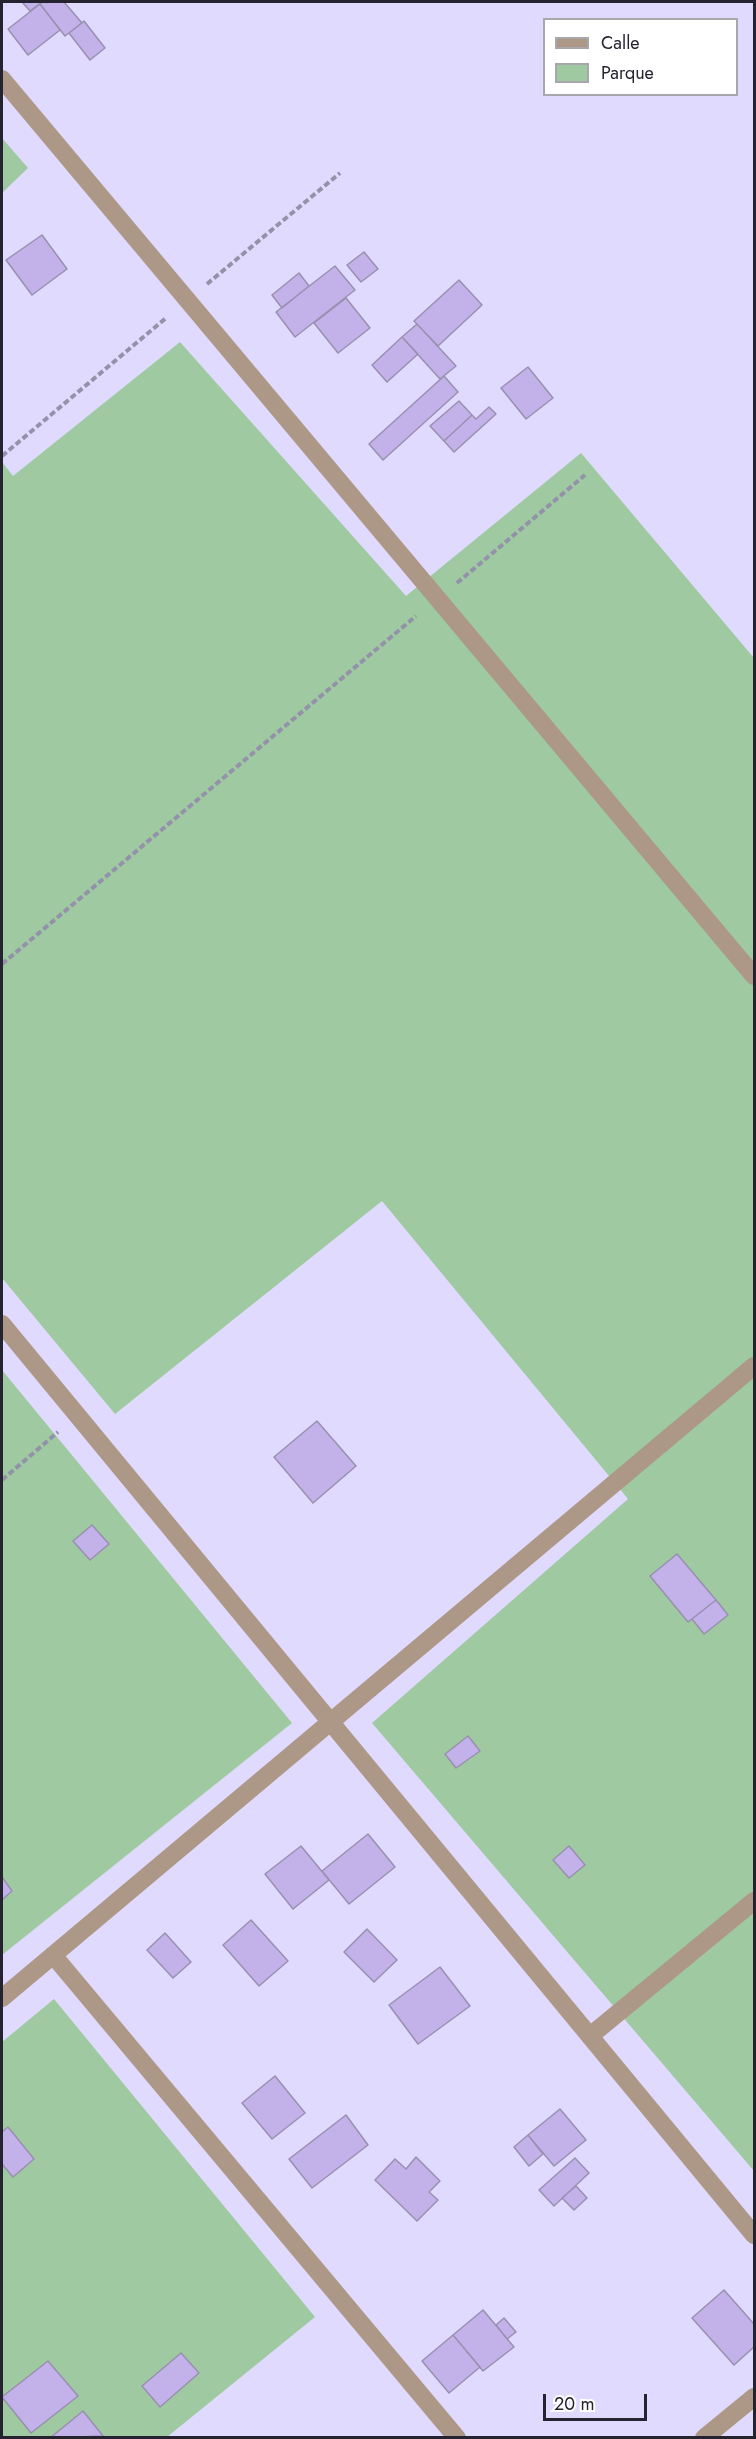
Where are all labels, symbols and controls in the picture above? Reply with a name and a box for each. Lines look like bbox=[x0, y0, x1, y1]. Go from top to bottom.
legend bbox=[543, 18, 738, 96]
text: Calle bbox=[601, 30, 640, 56]
text: Parque bbox=[601, 60, 654, 86]
scale bar bbox=[546, 2382, 650, 2420]
text: 20 m bbox=[554, 2391, 594, 2417]

